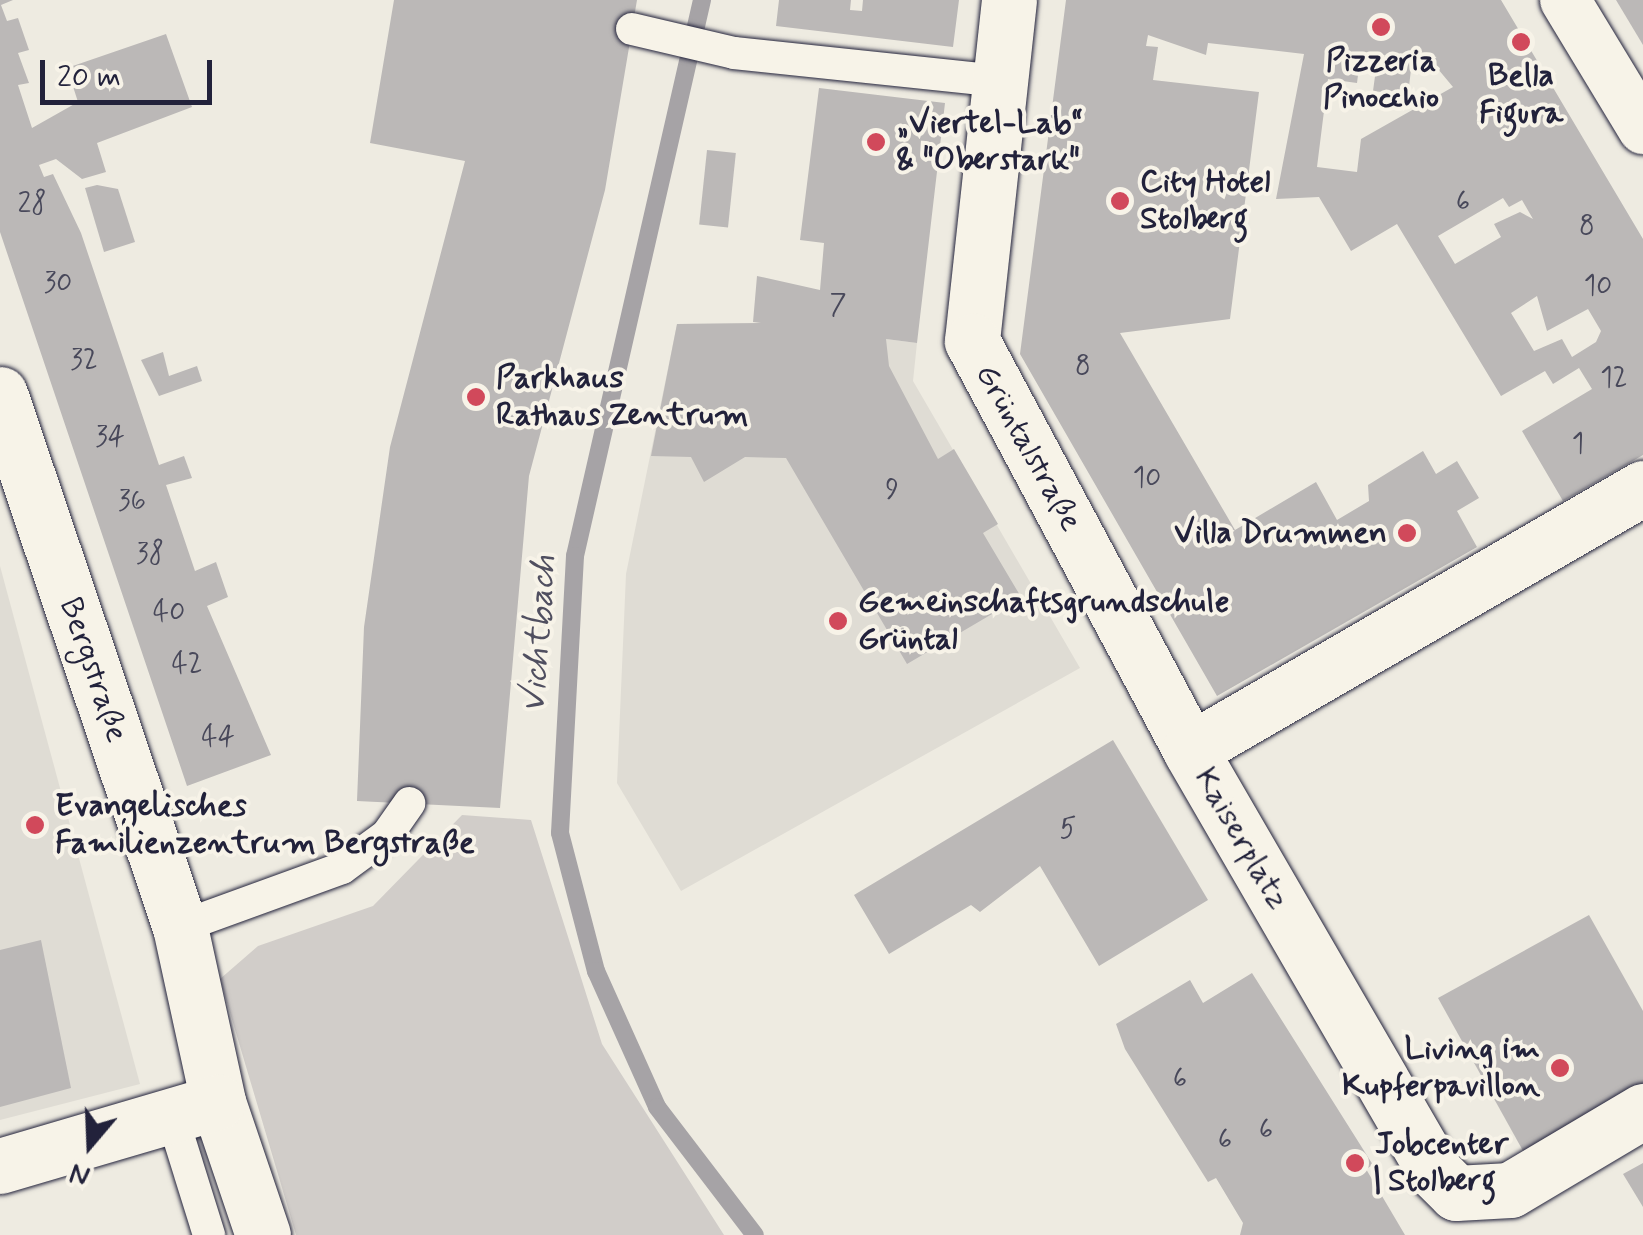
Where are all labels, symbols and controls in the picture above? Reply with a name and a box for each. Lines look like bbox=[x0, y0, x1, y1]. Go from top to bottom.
marker: Pizzeria Pinocchio bbox=[1370, 16, 1392, 38]
marker: Bella Figura bbox=[1510, 31, 1532, 53]
scale bar bbox=[45, 40, 218, 102]
place label: Pizzeria Pinocchio bbox=[1323, 43, 1439, 118]
text: 20 m bbox=[57, 58, 121, 97]
place label: Bella Figura bbox=[1479, 58, 1563, 133]
place label: „Viertel-Lab“ & "Oberstark" bbox=[896, 105, 1083, 180]
marker: „Viertel-Lab“ & "Oberstark" bbox=[865, 131, 887, 153]
place label: City Hotel Stolberg bbox=[1140, 164, 1270, 239]
house number: 6 bbox=[1456, 186, 1470, 220]
house number: 28 bbox=[17, 188, 47, 222]
marker: City Hotel Stolberg bbox=[1109, 190, 1131, 212]
house number: 8 bbox=[1579, 210, 1595, 244]
house number: 30 bbox=[44, 267, 72, 301]
house number: 10 bbox=[1584, 270, 1612, 304]
house number: 7 bbox=[830, 289, 846, 323]
house number: 32 bbox=[70, 344, 98, 378]
house number: 8 bbox=[1075, 350, 1091, 384]
street label: Grüntalstraße bbox=[966, 358, 1090, 538]
place label: Parkhaus Rathaus Zentrum bbox=[496, 360, 735, 435]
house number: 12 bbox=[1600, 362, 1628, 396]
marker: Parkhaus Rathaus Zentrum bbox=[465, 386, 487, 408]
house number: 34 bbox=[95, 421, 125, 455]
house number: 1 bbox=[1572, 428, 1584, 462]
house number: 10 bbox=[1133, 462, 1161, 496]
house number: 9 bbox=[885, 474, 899, 508]
house number: 36 bbox=[118, 485, 146, 519]
place label: Villa Drummen bbox=[1178, 514, 1387, 552]
marker: Villa Drummen bbox=[1396, 522, 1418, 544]
house number: 38 bbox=[136, 538, 164, 572]
water label: Vichtbach bbox=[513, 553, 565, 715]
place label: Gemeinschaftsgrundschule Grüntal bbox=[858, 584, 1229, 659]
street label: Bergstraße bbox=[50, 593, 136, 747]
house number: 40 bbox=[153, 596, 185, 630]
marker: Gemeinschaftsgrundschule Grüntal bbox=[827, 610, 849, 632]
house number: 42 bbox=[171, 648, 203, 682]
house number: 44 bbox=[201, 721, 235, 755]
street label: Kaiserplatz bbox=[1185, 761, 1297, 917]
place label: Evangelisches Familienzentrum Bergstraße bbox=[55, 788, 475, 863]
house number: 5 bbox=[1060, 813, 1076, 847]
marker: Evangelisches Familienzentrum Bergstraße bbox=[24, 814, 46, 836]
place label: Living im Kupferpavillon bbox=[1342, 1031, 1540, 1106]
marker: Living im Kupferpavillon bbox=[1549, 1057, 1571, 1079]
house number: 6 bbox=[1173, 1063, 1187, 1097]
north arrow bbox=[40, 1095, 140, 1195]
house number: 6 bbox=[1259, 1114, 1273, 1148]
house number: 6 bbox=[1218, 1124, 1232, 1158]
place label: Jobcenter | Stolberg bbox=[1375, 1126, 1508, 1201]
marker: Jobcenter | Stolberg bbox=[1344, 1152, 1366, 1174]
text: N bbox=[65, 1153, 95, 1194]

